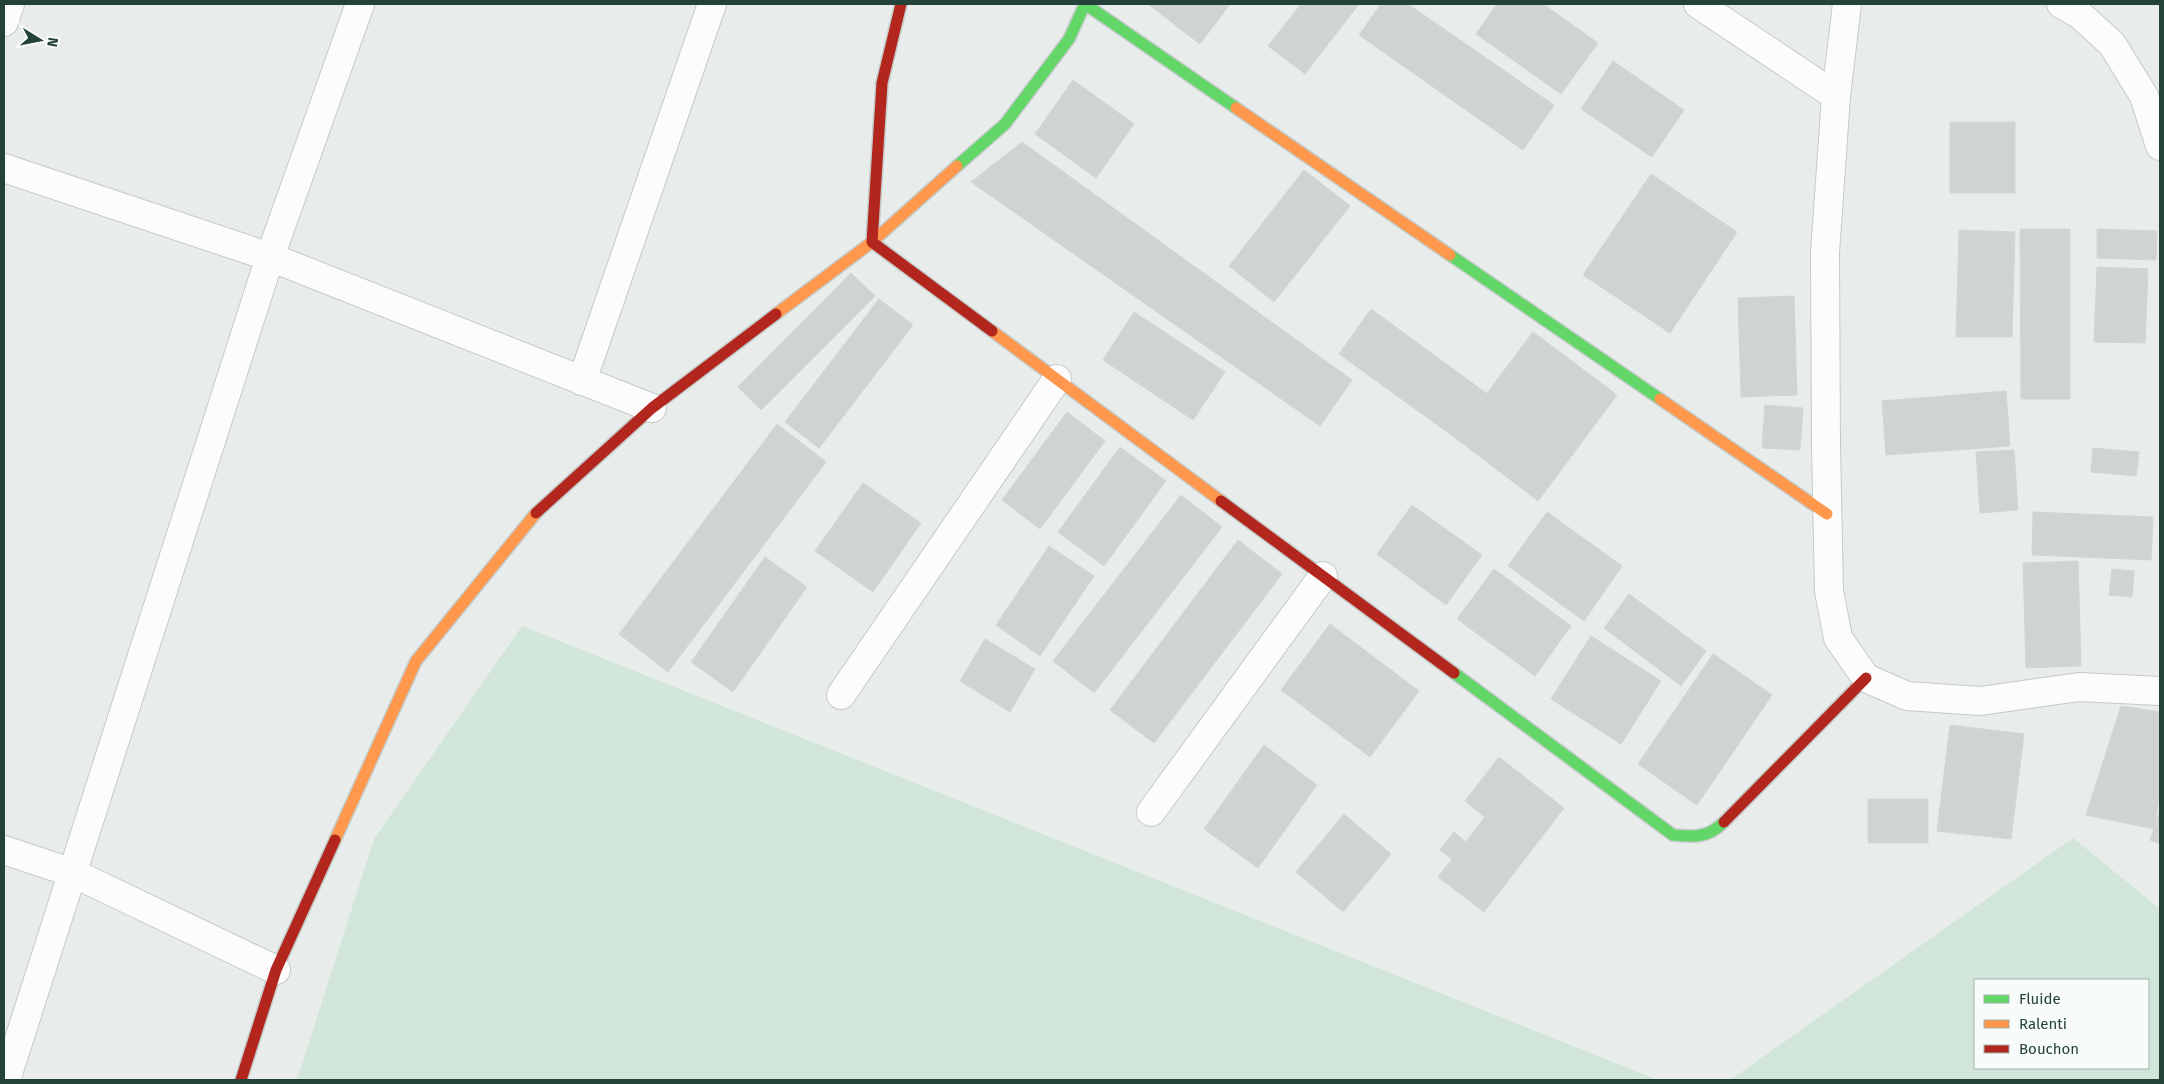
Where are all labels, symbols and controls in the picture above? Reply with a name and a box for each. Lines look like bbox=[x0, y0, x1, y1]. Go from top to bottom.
north arrow bbox=[15, 15, 65, 65]
text: N bbox=[43, 36, 61, 48]
legend bbox=[1974, 979, 2149, 1069]
text: Fluide bbox=[2019, 990, 2061, 1008]
text: Ralenti bbox=[2019, 1015, 2067, 1033]
text: Bouchon bbox=[2019, 1040, 2079, 1058]

